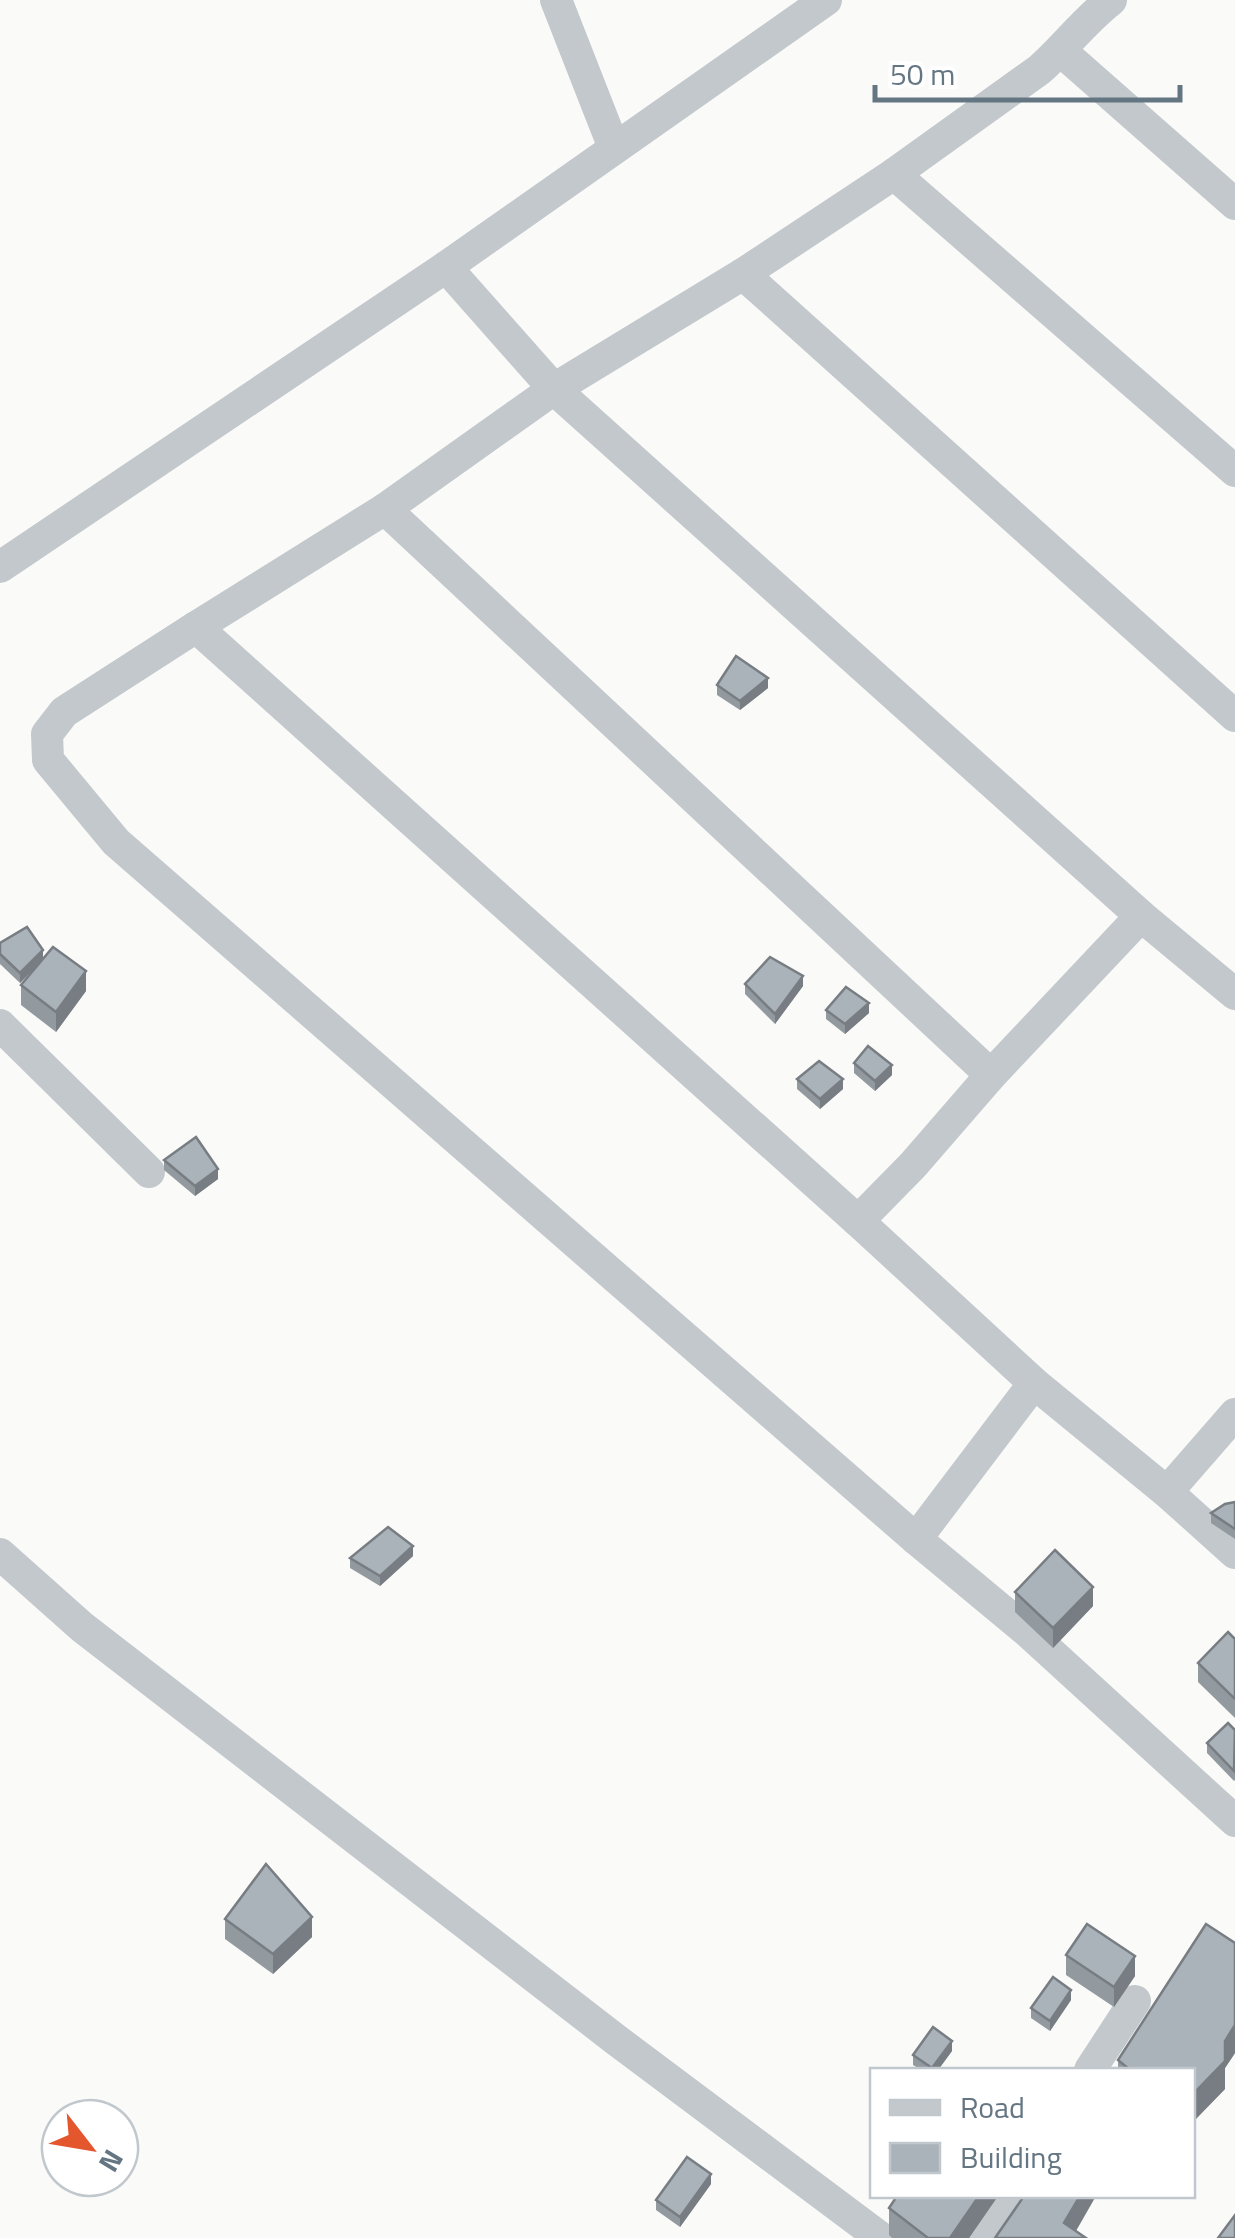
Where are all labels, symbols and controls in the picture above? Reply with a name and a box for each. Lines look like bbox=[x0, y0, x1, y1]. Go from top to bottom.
scale bar bbox=[875, 40, 1180, 102]
text: 50 m bbox=[890, 51, 955, 97]
legend bbox=[870, 2068, 1195, 2198]
text: Road bbox=[960, 2084, 1025, 2130]
north arrow bbox=[40, 2098, 140, 2198]
text: Building bbox=[960, 2134, 1062, 2180]
text: N bbox=[88, 2142, 135, 2181]

